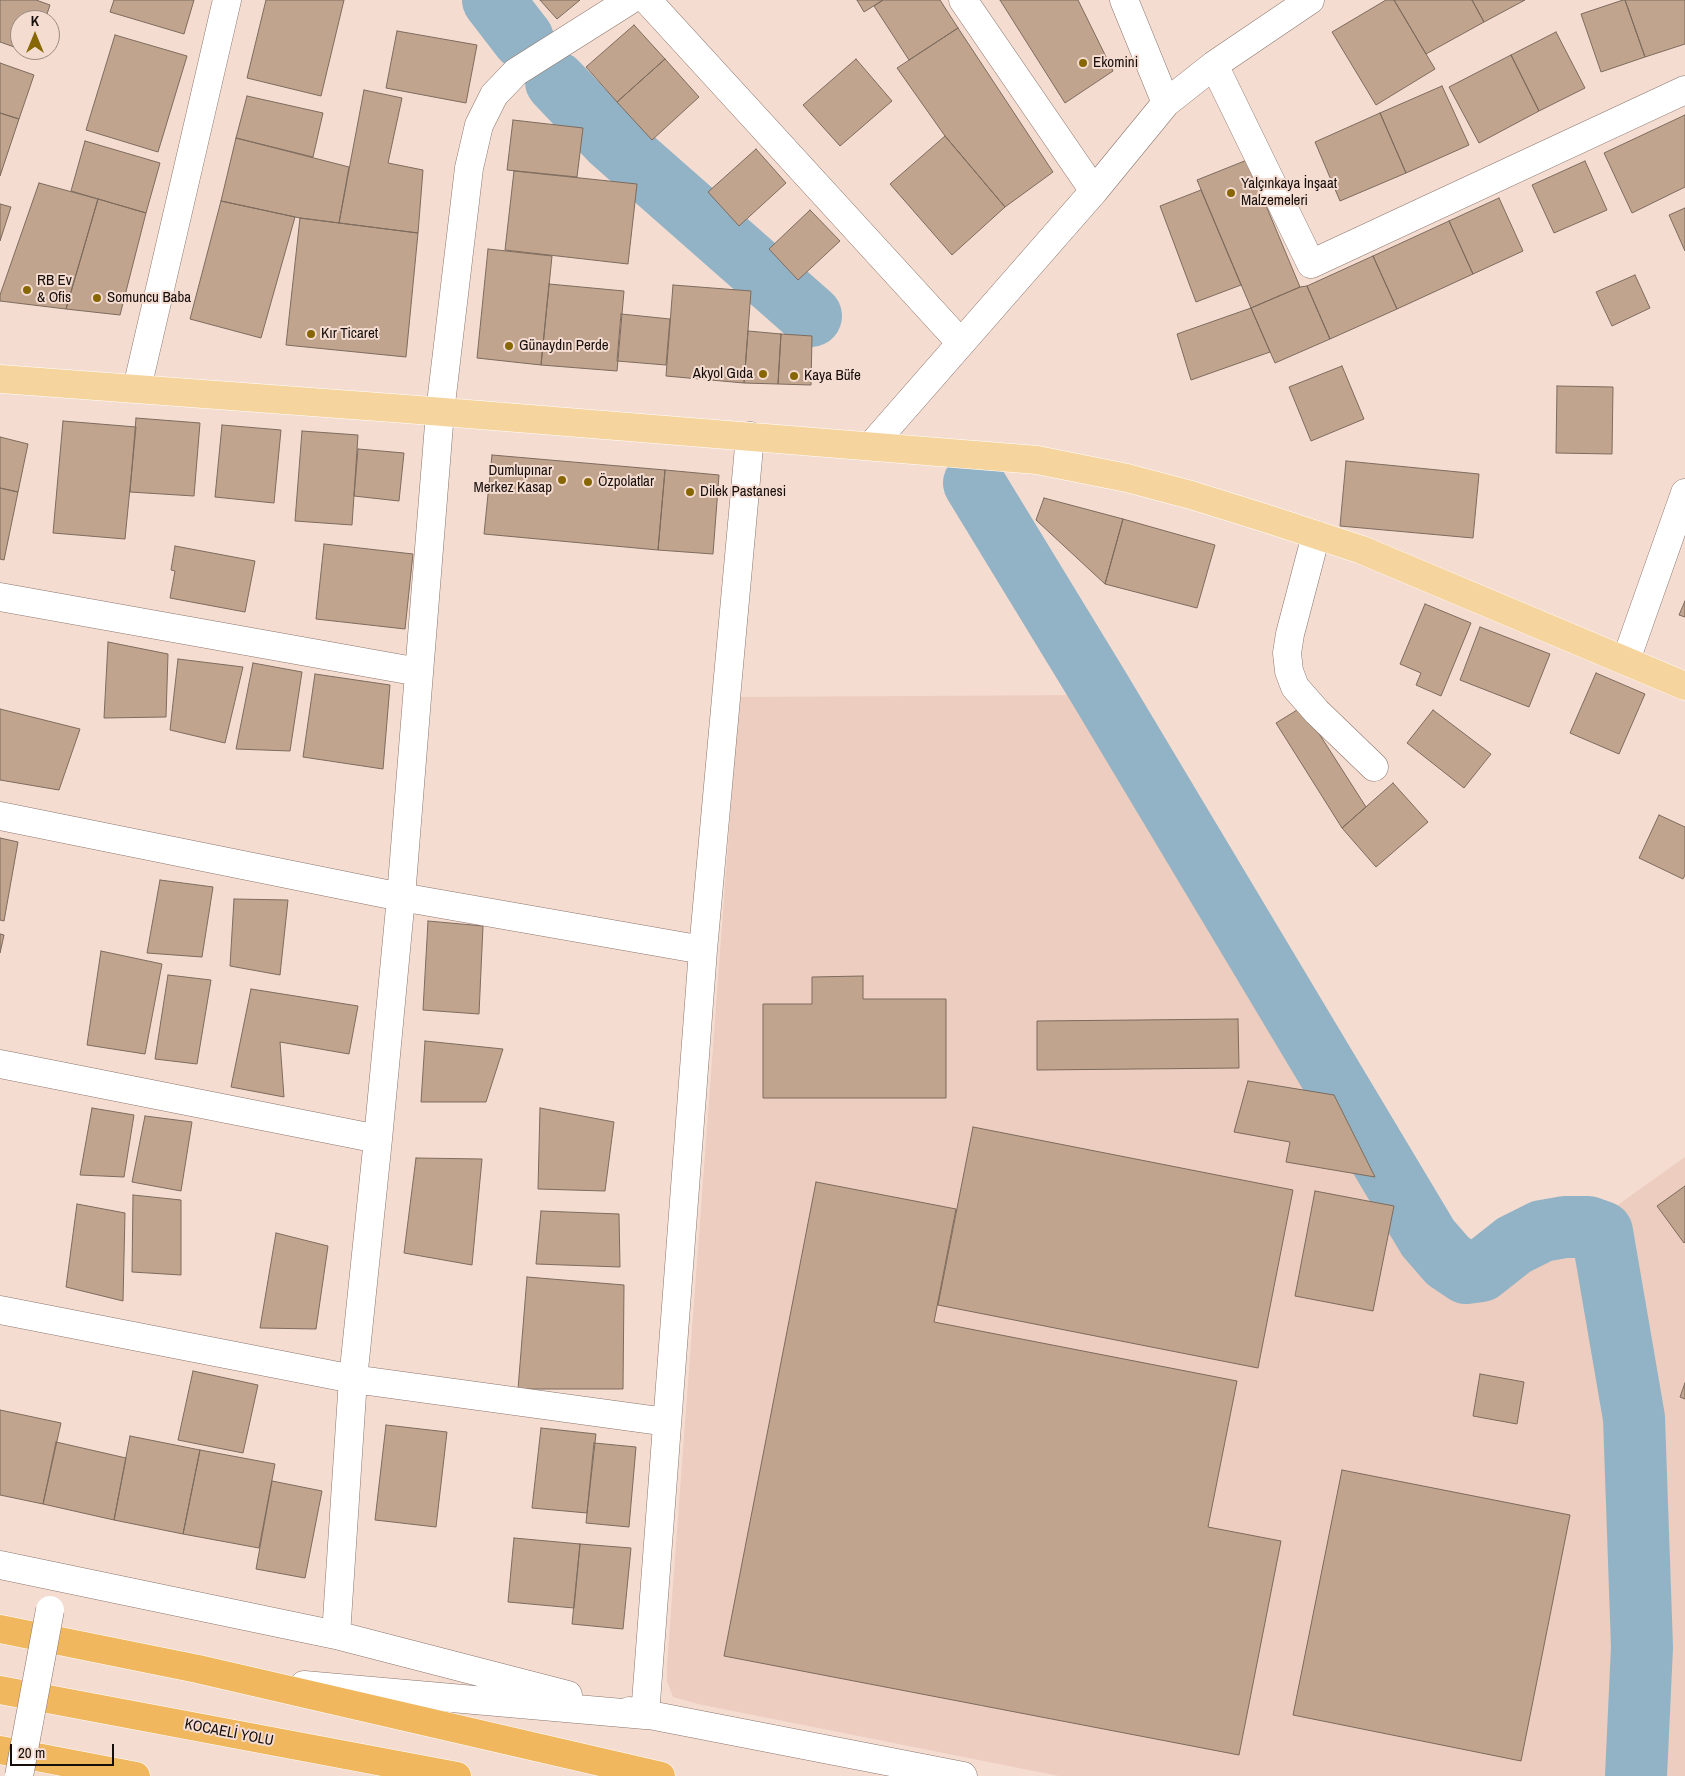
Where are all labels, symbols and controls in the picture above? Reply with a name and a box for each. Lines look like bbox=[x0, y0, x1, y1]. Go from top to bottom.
north arrow bbox=[10, 10, 60, 60]
text: K bbox=[31, 12, 39, 30]
place label: Ekomini bbox=[1093, 54, 1138, 72]
marker: Ekomini bbox=[1077, 57, 1089, 69]
place label: Yalçınkaya İnşaat Malzemeleri bbox=[1241, 175, 1337, 210]
marker: Yalçınkaya İnşaat Malzemeleri bbox=[1225, 187, 1237, 199]
place label: RB Ev & Ofis bbox=[37, 272, 72, 307]
marker: RB Ev & Ofis bbox=[21, 284, 33, 296]
place label: Somuncu Baba bbox=[107, 289, 191, 307]
marker: Somuncu Baba bbox=[91, 292, 103, 304]
place label: Kır Ticaret bbox=[321, 325, 378, 343]
marker: Kır Ticaret bbox=[305, 328, 317, 340]
place label: Günaydın Perde bbox=[519, 337, 609, 355]
marker: Günaydın Perde bbox=[503, 340, 515, 352]
place label: Akyol Gıda bbox=[693, 365, 753, 383]
place label: Kaya Büfe bbox=[804, 367, 861, 385]
marker: Akyol Gıda bbox=[757, 368, 769, 380]
marker: Kaya Büfe bbox=[788, 370, 800, 382]
place label: Dumlupınar Merkez Kasap bbox=[473, 462, 552, 497]
place label: Özpolatlar bbox=[598, 473, 654, 491]
marker: Dumlupınar Merkez Kasap bbox=[556, 474, 568, 486]
marker: Özpolatlar bbox=[582, 476, 594, 488]
place label: Dilek Pastanesi bbox=[700, 483, 786, 501]
marker: Dilek Pastanesi bbox=[684, 486, 696, 498]
street label: KOCAELİ YOLU bbox=[183, 1716, 275, 1750]
scale bar bbox=[12, 1734, 116, 1766]
text: 20 m bbox=[18, 1742, 45, 1763]

